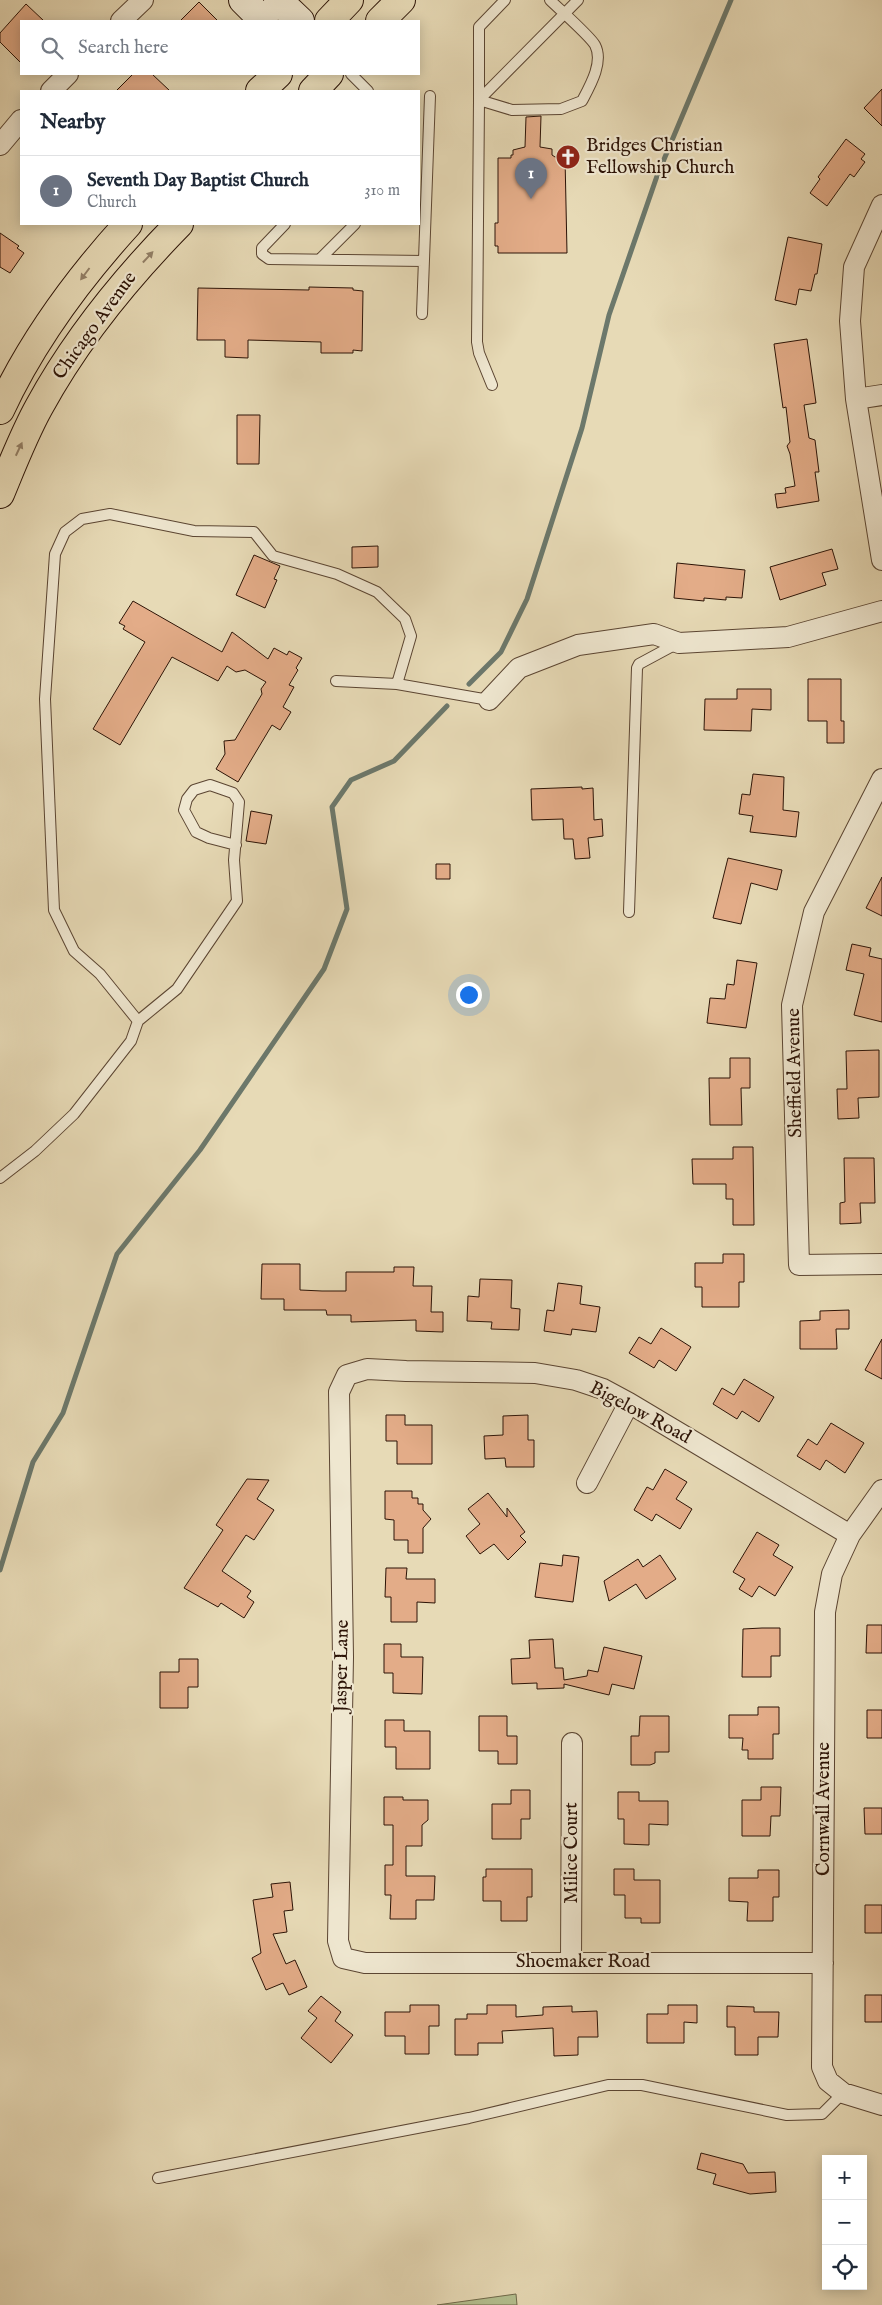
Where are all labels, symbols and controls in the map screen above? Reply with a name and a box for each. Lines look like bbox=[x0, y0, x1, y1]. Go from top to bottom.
search box bbox=[20, 20, 420, 75]
icon: search bbox=[38, 34, 66, 62]
text: Search here bbox=[78, 36, 169, 60]
text: Nearby bbox=[40, 109, 105, 136]
place label: Bridges Christian Fellowship Church bbox=[586, 134, 734, 180]
church icon: Bridges Christian Fellowship Church bbox=[555, 144, 581, 170]
pin: 1 bbox=[515, 158, 547, 199]
text: Seventh Day Baptist Church bbox=[87, 169, 309, 193]
text: 1 bbox=[53, 181, 59, 201]
text: 310 m bbox=[364, 181, 400, 201]
text: Church bbox=[87, 193, 136, 213]
one-way arrow bbox=[142, 251, 154, 263]
street label: Chicago Avenue bbox=[48, 267, 142, 385]
one-way arrow bbox=[80, 267, 90, 281]
one-way arrow bbox=[16, 442, 24, 456]
your location bbox=[456, 982, 482, 1008]
street label: Sheffield Avenue bbox=[782, 1008, 808, 1138]
street label: Bigelow Road bbox=[585, 1376, 696, 1450]
street label: Jasper Lane bbox=[329, 1619, 355, 1715]
street label: Cornwall Avenue bbox=[812, 1742, 836, 1876]
street label: Milice Court bbox=[560, 1802, 584, 1904]
street label: Shoemaker Road bbox=[516, 1950, 651, 1974]
map controls bbox=[822, 2155, 867, 2290]
button: + bbox=[822, 2155, 867, 2200]
button: − bbox=[822, 2200, 867, 2245]
button: locate bbox=[822, 2245, 867, 2290]

